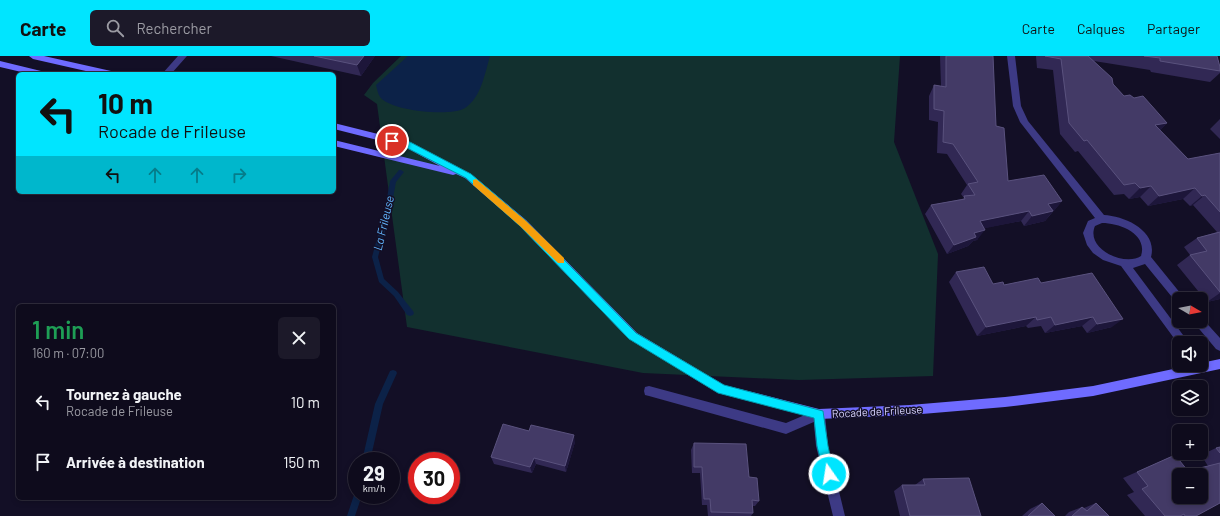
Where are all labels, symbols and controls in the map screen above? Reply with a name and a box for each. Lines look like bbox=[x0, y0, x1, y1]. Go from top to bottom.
search box bbox=[90, 10, 370, 46]
text: Carte bbox=[20, 17, 66, 40]
icon: search bbox=[104, 17, 126, 39]
text: Rechercher bbox=[136, 19, 212, 37]
text: Carte bbox=[1022, 20, 1055, 37]
text: Calques bbox=[1077, 20, 1125, 37]
text: Partager bbox=[1147, 20, 1200, 37]
text: 10 m bbox=[98, 86, 153, 120]
icon: left bbox=[32, 88, 84, 140]
text: Rocade de Frileuse bbox=[98, 120, 246, 142]
pin bbox=[375, 124, 409, 158]
icon: arrive bbox=[381, 130, 403, 152]
icon: left bbox=[102, 164, 124, 186]
icon: ahead bbox=[144, 164, 166, 186]
icon: ahead bbox=[186, 164, 208, 186]
icon: right bbox=[228, 164, 250, 186]
water label: La Frileuse bbox=[370, 194, 396, 252]
north arrow bbox=[1172, 292, 1208, 328]
map controls bbox=[1172, 292, 1208, 504]
text: 1 min bbox=[32, 315, 84, 344]
button: close bbox=[278, 317, 320, 359]
button: sound bbox=[1172, 336, 1208, 372]
text: 160 m · 07:00 bbox=[32, 345, 104, 361]
button: layers bbox=[1172, 380, 1208, 416]
text: Tournez à gauche bbox=[66, 385, 182, 403]
icon: left bbox=[32, 391, 54, 413]
text: 10 m bbox=[291, 393, 320, 411]
street label: Rocade de Frileuse bbox=[831, 402, 923, 420]
text: Rocade de Frileuse bbox=[66, 403, 173, 419]
button: + bbox=[1172, 424, 1208, 460]
icon: arrive bbox=[32, 451, 54, 473]
speed limit sign: 30 bbox=[408, 452, 460, 504]
text: Arrivée à destination bbox=[66, 453, 205, 471]
text: 150 m bbox=[283, 453, 320, 471]
position arrow bbox=[808, 453, 850, 495]
text: 29 bbox=[363, 461, 385, 485]
button: − bbox=[1172, 468, 1208, 504]
text: km/h bbox=[363, 482, 385, 494]

